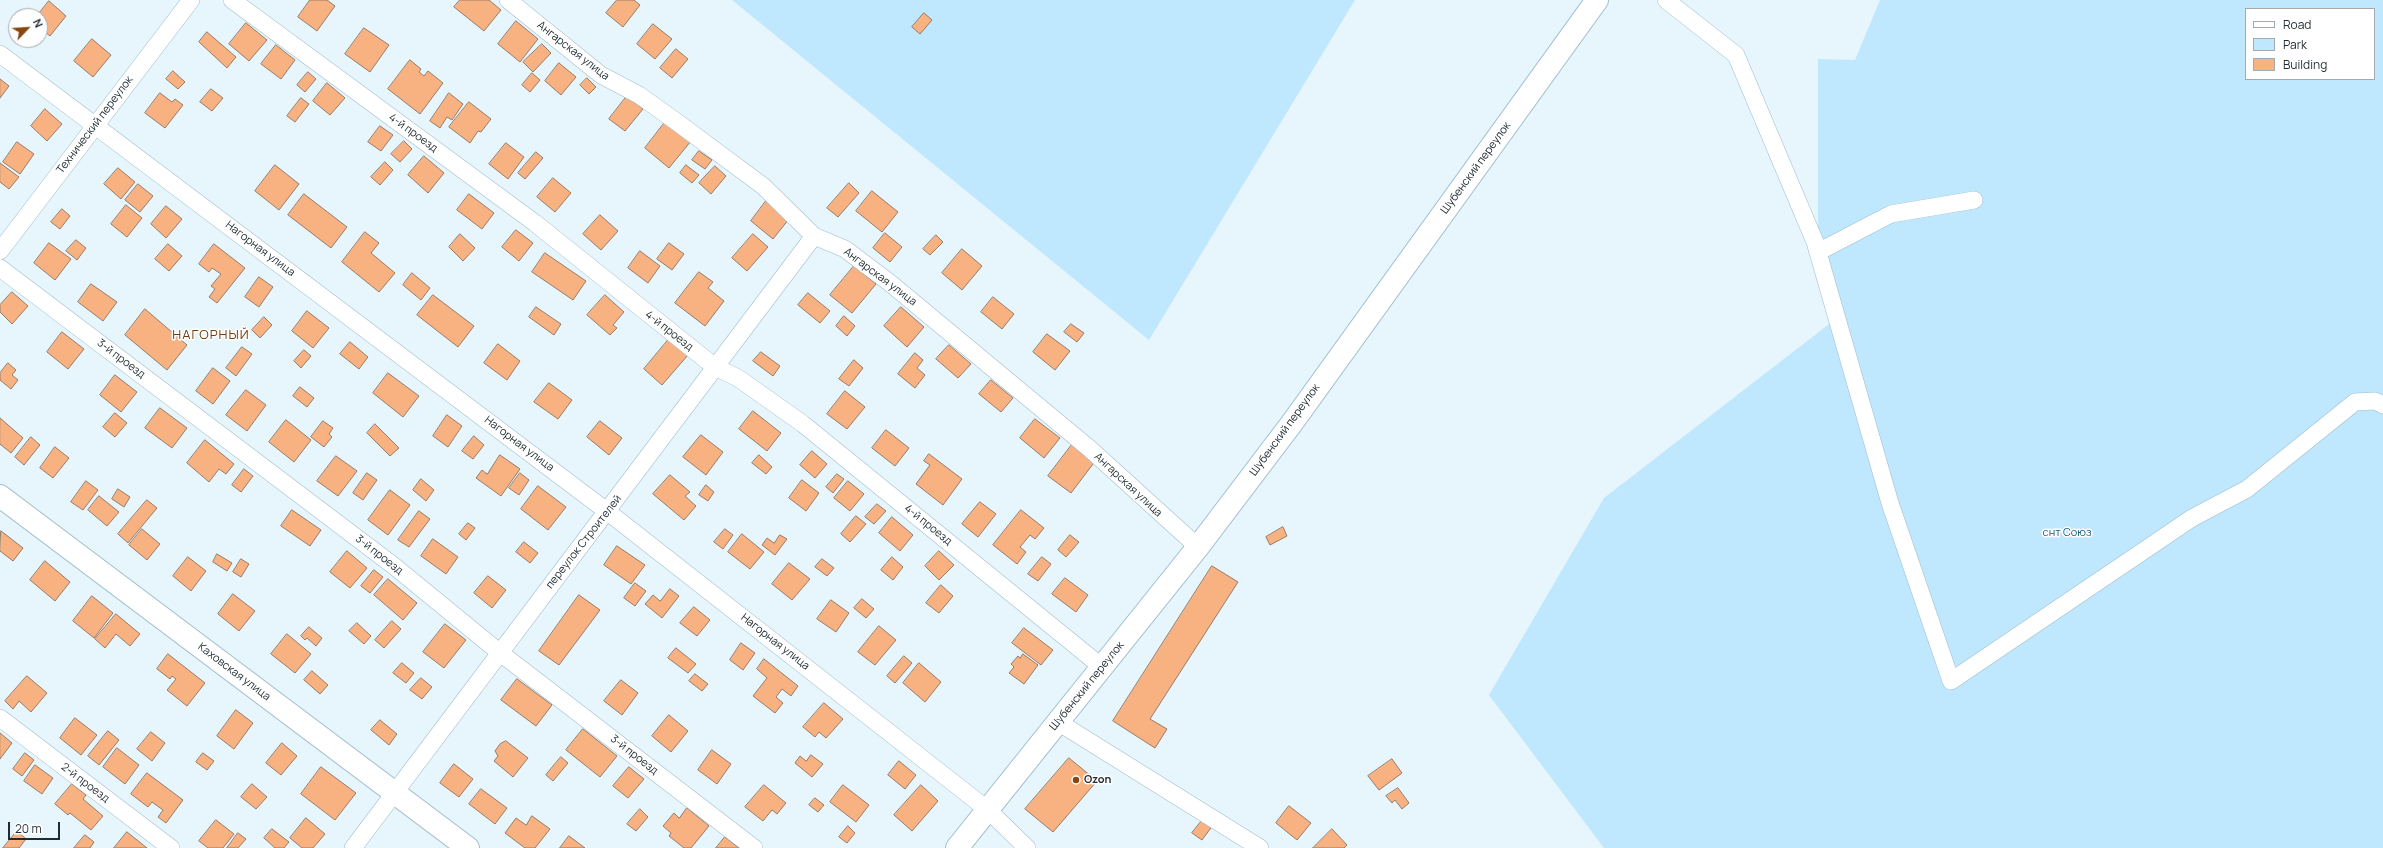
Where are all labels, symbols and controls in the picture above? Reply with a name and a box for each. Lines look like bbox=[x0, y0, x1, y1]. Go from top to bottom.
north arrow bbox=[8, 8, 48, 48]
legend bbox=[2245, 8, 2375, 80]
text: N bbox=[30, 16, 47, 30]
text: Road bbox=[2283, 16, 2311, 33]
street label: Ангарская улица bbox=[534, 19, 612, 83]
text: Park bbox=[2283, 36, 2307, 53]
text: Building bbox=[2283, 56, 2327, 73]
street label: Технический переулок bbox=[54, 74, 136, 176]
street label: 4-й проезд bbox=[386, 111, 440, 155]
street label: Шубенский переулок bbox=[1438, 119, 1514, 217]
street label: Нагорная улица bbox=[223, 219, 297, 279]
street label: Ангарская улица bbox=[841, 245, 919, 309]
street label: 4-й проезд bbox=[642, 308, 696, 354]
district label: НАГОРНЫЙ bbox=[172, 327, 250, 343]
street label: 3-й проезд bbox=[94, 337, 148, 381]
street label: Шубенский переулок bbox=[1247, 381, 1323, 479]
street label: Нагорная улица bbox=[482, 414, 556, 474]
street label: Ангарская улица bbox=[1091, 450, 1165, 520]
street label: переулок Строителей bbox=[543, 492, 625, 592]
street label: 4-й проезд bbox=[902, 502, 954, 548]
park label: снт Союз bbox=[2043, 526, 2091, 540]
street label: 3-й проезд bbox=[353, 532, 405, 578]
street label: Нагорная улица bbox=[738, 611, 812, 673]
street label: Шубенский переулок bbox=[1047, 639, 1127, 733]
street label: Каховская улица bbox=[195, 640, 273, 704]
street label: 3-й проезд bbox=[608, 732, 660, 778]
street label: 2-й проезд bbox=[58, 761, 112, 805]
place label: Ozon bbox=[1084, 773, 1111, 787]
marker: Ozon bbox=[1071, 775, 1081, 785]
scale bar bbox=[10, 814, 62, 840]
text: 20 m bbox=[15, 820, 42, 837]

